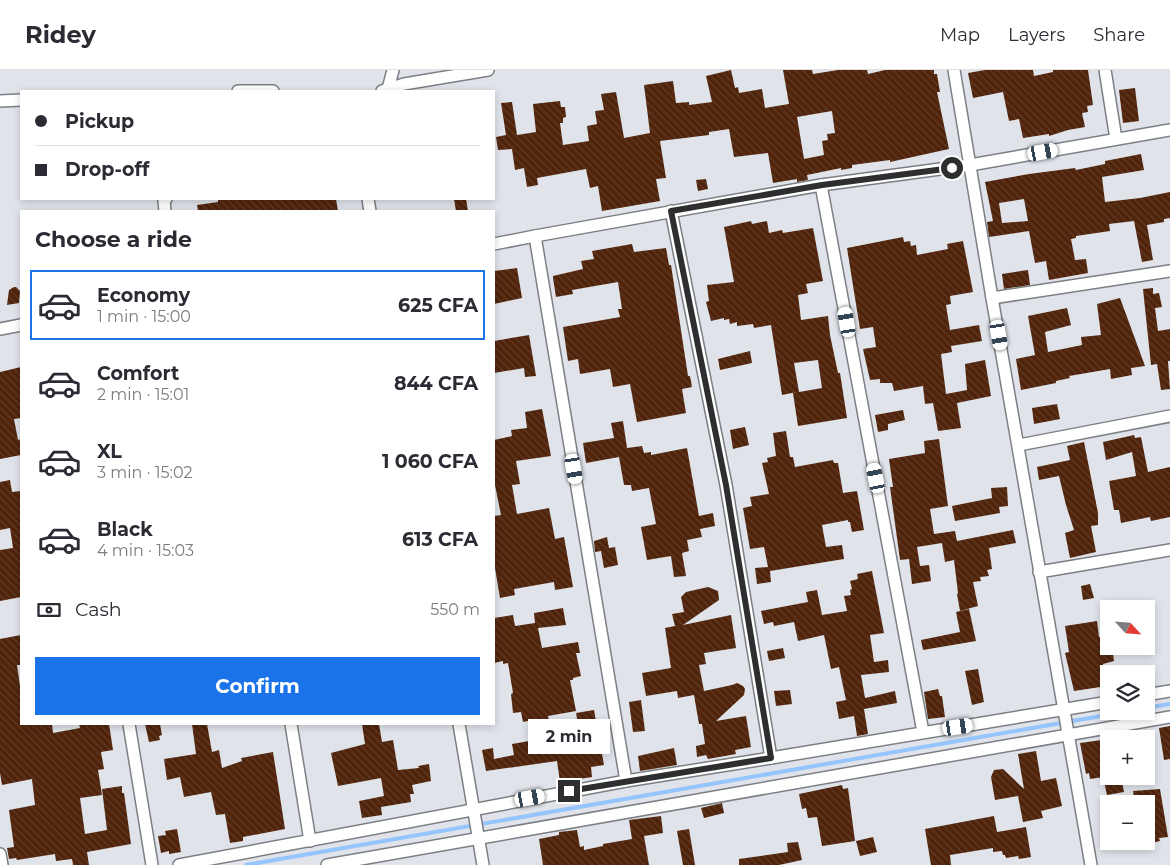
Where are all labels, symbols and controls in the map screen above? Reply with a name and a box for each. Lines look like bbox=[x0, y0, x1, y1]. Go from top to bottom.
text: Ridey bbox=[25, 20, 96, 49]
text: Map bbox=[940, 24, 980, 46]
text: Layers bbox=[1008, 24, 1065, 46]
text: Share bbox=[1093, 24, 1145, 46]
text: Pickup bbox=[65, 110, 134, 133]
car bbox=[1026, 142, 1059, 162]
route start bbox=[941, 157, 963, 179]
text: Drop-off bbox=[65, 158, 149, 181]
text: Choose a ride bbox=[35, 226, 192, 253]
icon: car bbox=[37, 283, 82, 328]
text: Economy bbox=[97, 284, 190, 307]
text: 625 CFA bbox=[398, 294, 478, 317]
car bbox=[837, 306, 856, 338]
text: 1 min · 15:00 bbox=[97, 307, 191, 326]
car bbox=[989, 319, 1008, 351]
icon: car bbox=[37, 361, 82, 406]
text: Comfort bbox=[97, 362, 179, 385]
text: 844 CFA bbox=[394, 372, 478, 395]
text: 2 min · 15:01 bbox=[97, 385, 189, 404]
icon: car bbox=[37, 439, 82, 484]
text: XL bbox=[97, 440, 122, 463]
text: 1 060 CFA bbox=[382, 450, 478, 473]
car bbox=[564, 453, 583, 485]
car bbox=[865, 462, 886, 494]
text: 3 min · 15:02 bbox=[97, 463, 193, 482]
icon: car bbox=[37, 517, 82, 562]
text: Black bbox=[97, 518, 153, 541]
text: 613 CFA bbox=[402, 528, 478, 551]
text: 4 min · 15:03 bbox=[97, 541, 194, 560]
icon: cash bbox=[35, 596, 63, 624]
text: Cash bbox=[75, 598, 122, 621]
text: 550 m bbox=[430, 600, 480, 619]
north arrow bbox=[1100, 600, 1155, 655]
map controls bbox=[1100, 600, 1155, 850]
button: Confirm bbox=[35, 657, 480, 715]
button: layers bbox=[1100, 665, 1155, 720]
car bbox=[942, 717, 973, 737]
callout: 2 min bbox=[528, 718, 610, 754]
text: 2 min bbox=[546, 727, 592, 746]
button: + bbox=[1100, 730, 1155, 785]
route end bbox=[558, 780, 580, 802]
car bbox=[513, 788, 546, 808]
button: − bbox=[1100, 795, 1155, 850]

